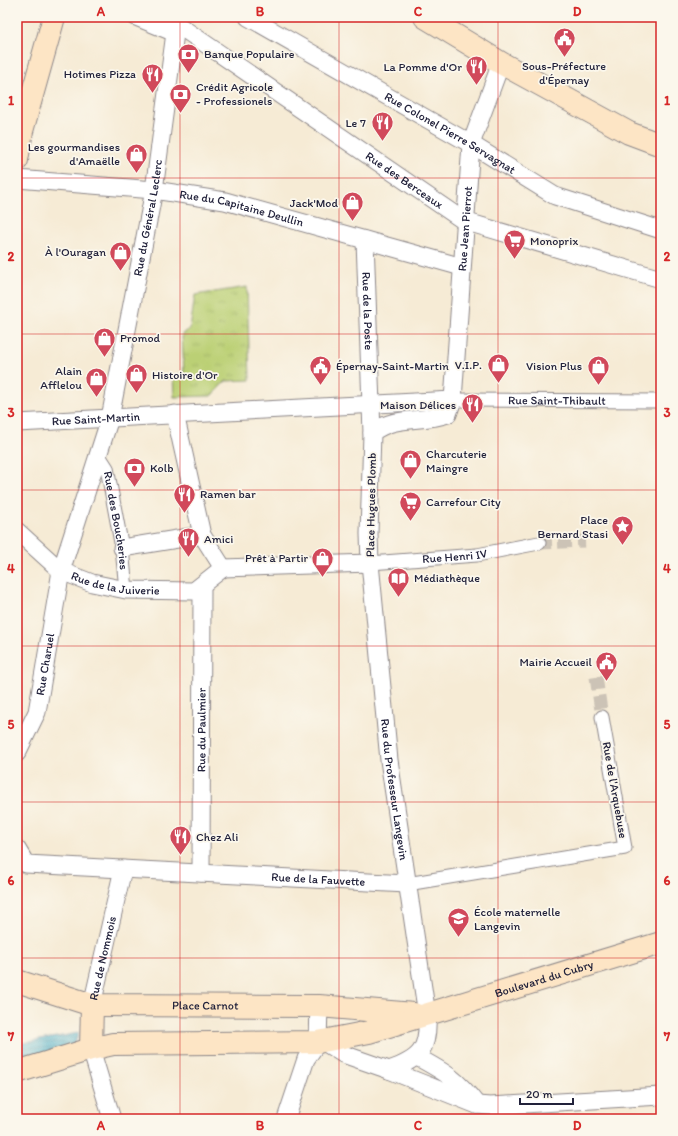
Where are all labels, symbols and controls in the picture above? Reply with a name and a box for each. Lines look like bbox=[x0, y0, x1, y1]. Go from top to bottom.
text: A bbox=[96, 4, 106, 19]
text: B bbox=[256, 4, 265, 19]
text: C bbox=[414, 4, 423, 19]
text: D bbox=[573, 4, 582, 19]
public building icon: Sous-Préfecture d'Épernay bbox=[551, 26, 577, 59]
bank icon: Banque Populaire bbox=[175, 41, 201, 74]
place label: Banque Populaire bbox=[204, 47, 295, 61]
restaurant icon: La Pomme d'Or bbox=[464, 54, 490, 87]
place label: Sous-Préfecture d'Épernay bbox=[522, 59, 606, 87]
place label: La Pomme d'Or bbox=[384, 60, 462, 74]
restaurant icon: Hotimes Pizza bbox=[139, 61, 165, 94]
place label: Hotimes Pizza bbox=[64, 67, 136, 81]
place label: Crédit Agricole - Professionels bbox=[196, 80, 273, 108]
bank icon: Crédit Agricole - Professionels bbox=[168, 81, 194, 114]
street label: Rue Colonel Pierre Servagnat bbox=[382, 89, 519, 177]
text: 1 bbox=[8, 93, 14, 108]
text: 1 bbox=[664, 93, 670, 108]
restaurant icon: Le 7 bbox=[369, 110, 395, 143]
place label: Le 7 bbox=[346, 116, 366, 130]
place label: Les gourmandises d'Amaëlle bbox=[28, 140, 120, 168]
shop icon: Les gourmandises d'Amaëlle bbox=[123, 141, 149, 174]
street label: Rue des Berceaux bbox=[363, 149, 446, 212]
street label: Rue du Général Leclerc bbox=[131, 158, 165, 277]
street label: Rue Jean Pierrot bbox=[455, 185, 475, 272]
street label: Rue du Capitaine Deullin bbox=[178, 187, 306, 230]
shop icon: Jack'Mod bbox=[340, 190, 366, 223]
place label: Jack'Mod bbox=[290, 196, 338, 210]
supermarket icon: Monoprix bbox=[501, 228, 527, 261]
place label: Monoprix bbox=[530, 234, 578, 248]
shop icon: À l'Ouragan bbox=[108, 239, 134, 272]
place label: À l'Ouragan bbox=[45, 245, 106, 259]
text: 2 bbox=[8, 249, 15, 264]
text: 2 bbox=[664, 249, 671, 264]
street label: Rue de la Poste bbox=[359, 271, 376, 351]
shop icon: Promod bbox=[92, 325, 118, 358]
place label: Promod bbox=[120, 331, 161, 345]
shop icon: V.I.P. bbox=[485, 352, 511, 385]
public building icon: Épernay-Saint-Martin bbox=[307, 353, 333, 386]
shop icon: Vision Plus bbox=[585, 353, 611, 386]
place label: V.I.P. bbox=[455, 358, 482, 372]
place label: Épernay-Saint-Martin bbox=[336, 359, 449, 373]
place label: Vision Plus bbox=[526, 359, 582, 373]
shop icon: Histoire d'Or bbox=[123, 362, 149, 395]
place label: Alain Afflelou bbox=[40, 364, 83, 392]
shop icon: Alain Afflelou bbox=[84, 365, 110, 398]
place label: Histoire d'Or bbox=[152, 368, 218, 382]
restaurant icon: Maison Délices bbox=[459, 392, 485, 425]
street label: Rue Saint-Thibault bbox=[508, 393, 606, 408]
place label: Maison Délices bbox=[380, 398, 456, 412]
text: 3 bbox=[7, 405, 15, 420]
text: 3 bbox=[663, 405, 671, 420]
street label: Rue Saint-Martin bbox=[51, 409, 141, 428]
place label: Charcuterie Maingre bbox=[426, 447, 487, 475]
shop icon: Charcuterie Maingre bbox=[397, 448, 423, 481]
street label: Place Hugues Plomb bbox=[363, 453, 379, 557]
bank icon: Kolb bbox=[121, 455, 147, 488]
place label: Kolb bbox=[150, 461, 173, 475]
street label: Rue des Boucheries bbox=[101, 470, 131, 570]
restaurant icon: Ramen bar bbox=[171, 481, 197, 514]
place label: Ramen bar bbox=[200, 487, 256, 501]
supermarket icon: Carrefour City bbox=[397, 489, 423, 522]
place label: Carrefour City bbox=[426, 495, 501, 509]
place label: Place Bernard Stasi bbox=[537, 513, 608, 541]
place icon: Place Bernard Stasi bbox=[610, 514, 636, 547]
restaurant icon: Amici bbox=[175, 526, 201, 559]
place label: Amici bbox=[204, 532, 233, 546]
shop icon: Prêt à Partir bbox=[310, 545, 336, 578]
street label: Rue Henri IV bbox=[422, 546, 488, 566]
place label: Prêt à Partir bbox=[245, 551, 308, 565]
text: 4 bbox=[7, 561, 15, 576]
text: 4 bbox=[663, 561, 671, 576]
library icon: Médiathèque bbox=[385, 565, 411, 598]
street label: Rue de la Juiverie bbox=[69, 569, 160, 597]
place label: Médiathèque bbox=[414, 571, 480, 585]
street label: Rue Charuel bbox=[33, 631, 57, 697]
public building icon: Mairie Accueil bbox=[594, 649, 620, 682]
place label: Mairie Accueil bbox=[519, 655, 593, 669]
street label: Rue du Paulmier bbox=[194, 687, 209, 772]
text: 5 bbox=[8, 717, 15, 732]
text: 5 bbox=[664, 717, 671, 732]
street label: Rue du Professeur Langevin bbox=[378, 718, 411, 861]
street label: Rue de l'Arquebuse bbox=[600, 741, 630, 840]
restaurant icon: Chez Ali bbox=[167, 824, 193, 857]
place label: Chez Ali bbox=[196, 830, 238, 844]
street label: Rue de la Fauvette bbox=[271, 870, 366, 889]
text: 6 bbox=[8, 873, 15, 888]
text: 6 bbox=[664, 873, 671, 888]
place label: École maternelle Langevin bbox=[474, 905, 561, 933]
school or university icon: École maternelle Langevin bbox=[445, 906, 471, 939]
street label: Rue de Nommois bbox=[86, 915, 119, 1002]
street label: Boulevard du Cubry bbox=[493, 957, 595, 1000]
street label: Place Carnot bbox=[172, 998, 239, 1013]
text: 7 bbox=[7, 1029, 15, 1044]
text: 7 bbox=[663, 1029, 671, 1044]
scale bar bbox=[520, 1080, 573, 1106]
text: 20 m bbox=[526, 1087, 553, 1101]
text: A bbox=[96, 1118, 106, 1133]
text: B bbox=[256, 1118, 265, 1133]
text: C bbox=[414, 1118, 423, 1133]
text: D bbox=[573, 1118, 582, 1133]

